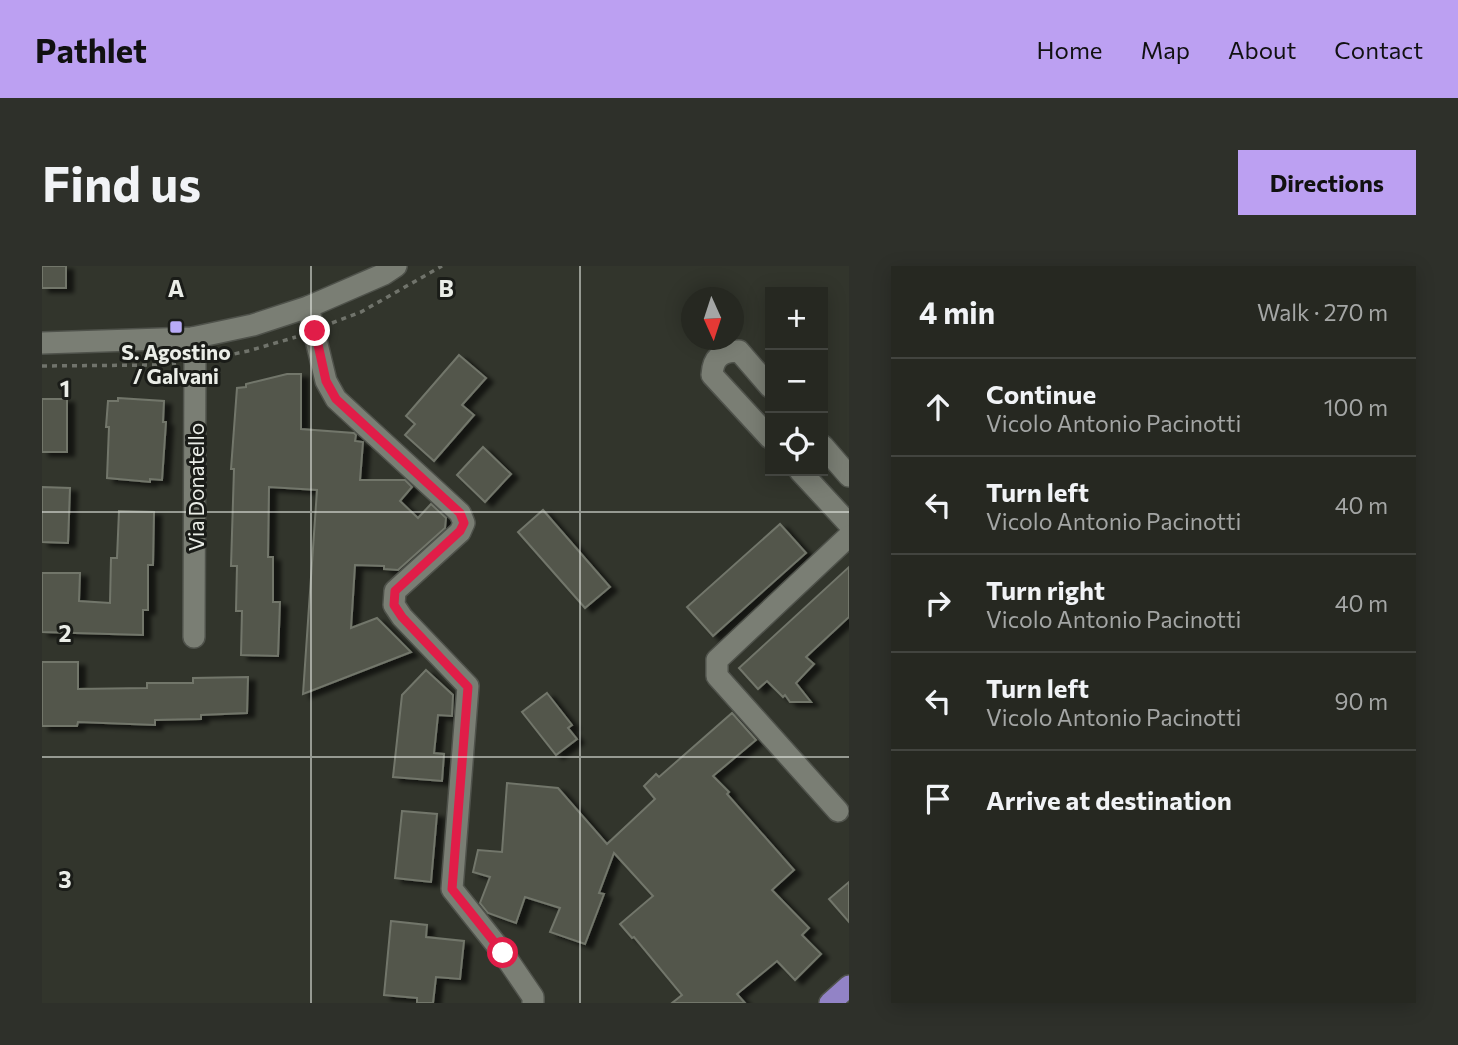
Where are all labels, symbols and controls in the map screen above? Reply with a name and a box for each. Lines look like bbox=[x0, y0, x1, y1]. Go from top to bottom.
text: Pathlet bbox=[35, 29, 147, 70]
text: Home bbox=[1037, 35, 1103, 64]
text: Map bbox=[1141, 35, 1190, 64]
text: About bbox=[1228, 35, 1296, 64]
text: Contact bbox=[1334, 35, 1423, 64]
button: Directions bbox=[1238, 150, 1416, 215]
text: Find us bbox=[42, 152, 201, 212]
text: A bbox=[168, 274, 185, 302]
text: B bbox=[438, 274, 454, 302]
north arrow bbox=[681, 287, 744, 350]
map controls bbox=[765, 287, 828, 476]
button: + bbox=[765, 287, 828, 350]
text: 4 min bbox=[919, 293, 995, 330]
text: Walk · 270 m bbox=[1257, 298, 1388, 326]
route end bbox=[299, 315, 330, 346]
marker: S. Agostino / Galvani bbox=[168, 319, 184, 335]
place label: S. Agostino / Galvani bbox=[121, 339, 231, 388]
button: − bbox=[765, 350, 828, 413]
text: 1 bbox=[60, 374, 70, 402]
text: Continue bbox=[986, 378, 1096, 409]
icon: ahead bbox=[919, 388, 957, 426]
text: 100 m bbox=[1324, 393, 1388, 421]
text: Vicolo Antonio Pacinotti bbox=[986, 409, 1241, 437]
button: locate bbox=[765, 413, 828, 476]
street label: Via Donatello bbox=[183, 423, 208, 551]
text: Turn left bbox=[986, 476, 1089, 507]
icon: left bbox=[919, 486, 957, 524]
text: 40 m bbox=[1335, 491, 1388, 519]
text: Vicolo Antonio Pacinotti bbox=[986, 507, 1241, 535]
text: Turn right bbox=[986, 574, 1105, 605]
icon: right bbox=[919, 584, 957, 622]
text: 40 m bbox=[1335, 589, 1388, 617]
text: Vicolo Antonio Pacinotti bbox=[986, 605, 1241, 633]
text: 2 bbox=[58, 619, 72, 647]
text: Turn left bbox=[986, 672, 1089, 703]
icon: left bbox=[919, 682, 957, 720]
text: 90 m bbox=[1335, 687, 1388, 715]
text: Vicolo Antonio Pacinotti bbox=[986, 703, 1241, 731]
icon: arrive bbox=[919, 780, 957, 818]
text: Arrive at destination bbox=[986, 784, 1232, 815]
text: 3 bbox=[58, 865, 72, 893]
route start bbox=[487, 937, 518, 968]

